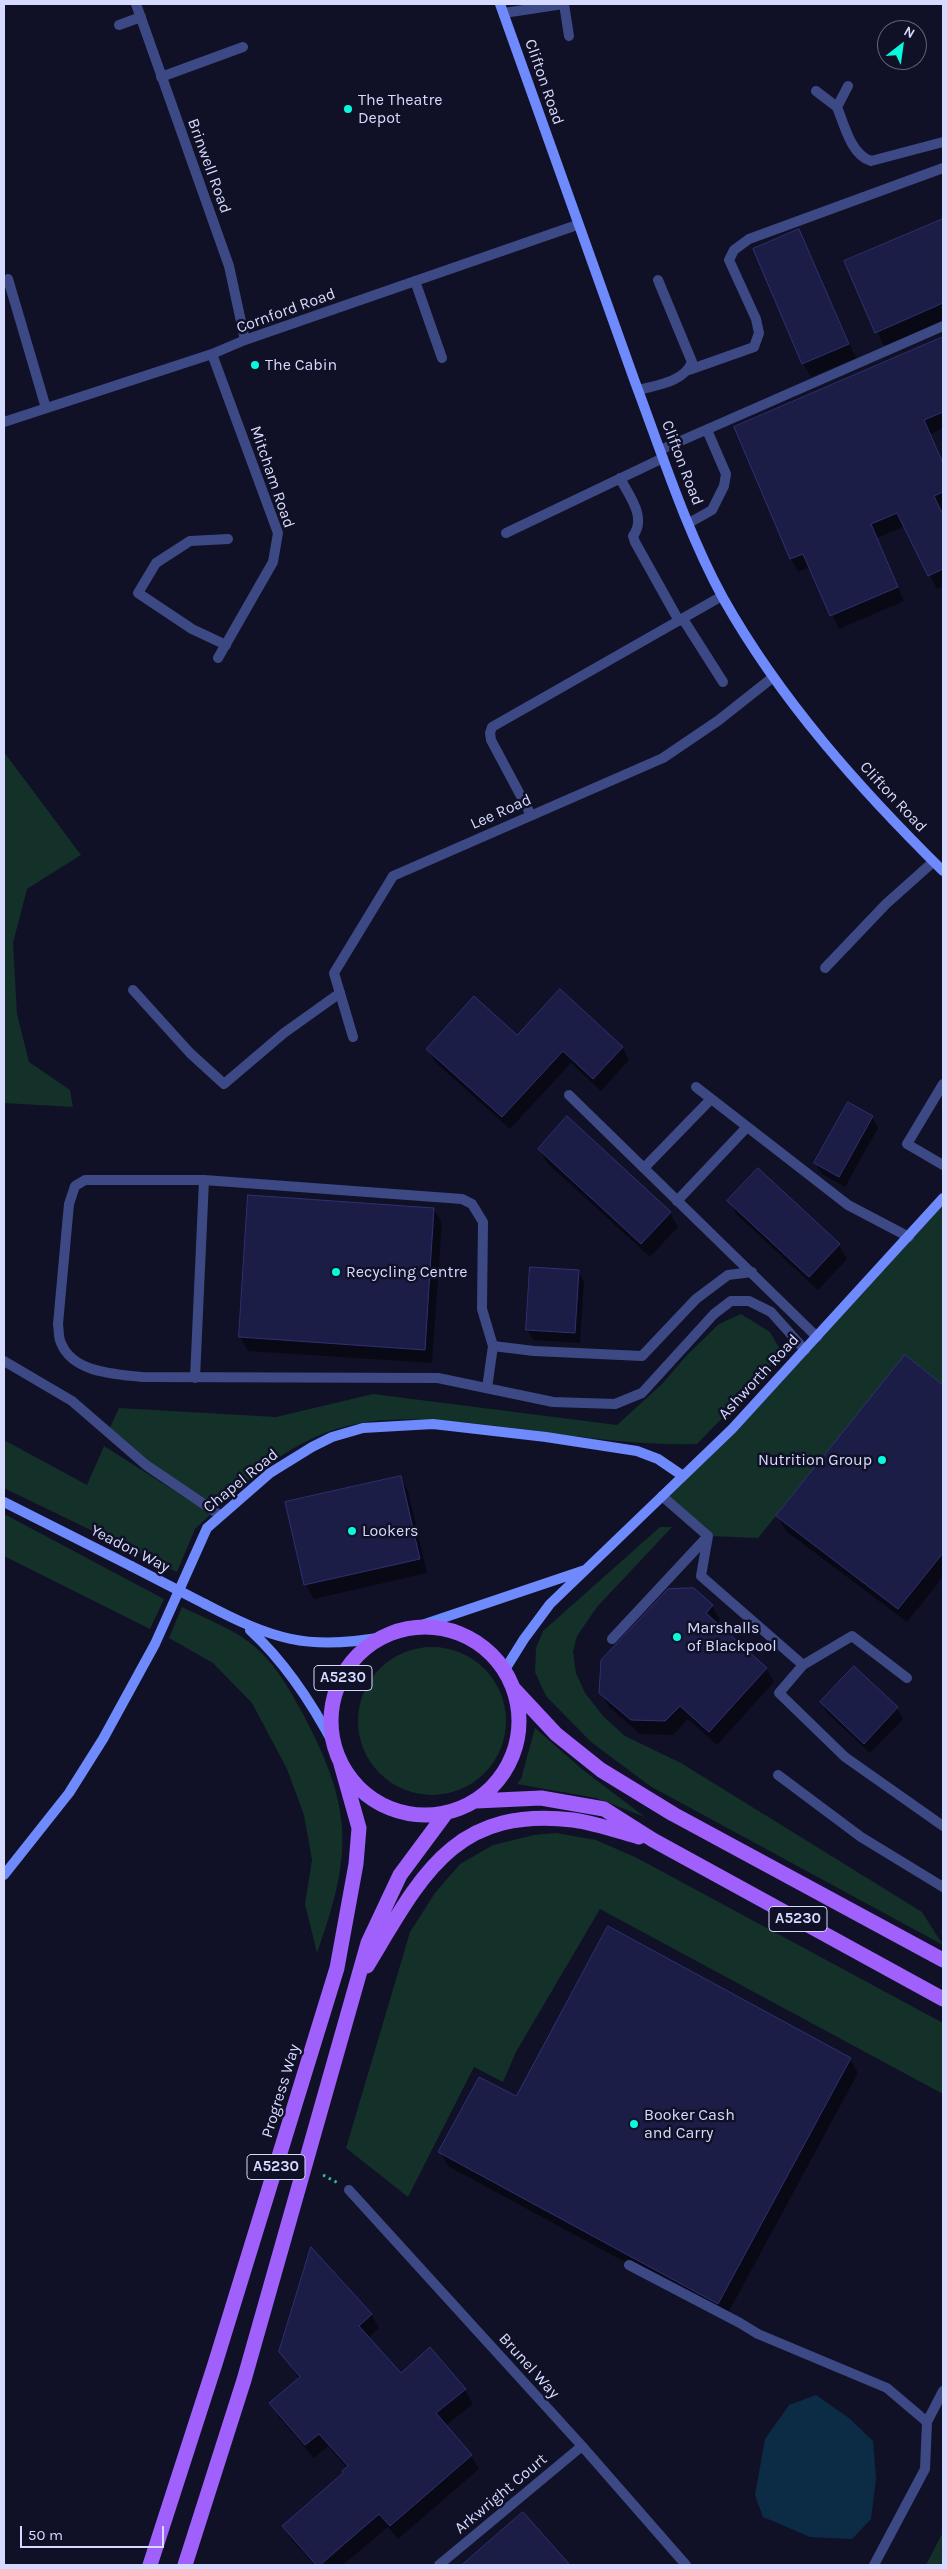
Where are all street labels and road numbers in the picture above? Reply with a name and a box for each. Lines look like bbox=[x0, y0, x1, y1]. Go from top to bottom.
street label: Clifton Road bbox=[520, 37, 568, 127]
street label: Brinwell Road bbox=[183, 116, 235, 216]
street label: Cornford Road bbox=[234, 284, 338, 338]
street label: Clifton Road bbox=[657, 418, 707, 508]
street label: Mitcham Road bbox=[246, 423, 298, 531]
street label: Clifton Road bbox=[855, 758, 931, 836]
street label: Lee Road bbox=[468, 790, 534, 834]
street label: Ashworth Road bbox=[715, 1330, 803, 1424]
street label: Chapel Road bbox=[200, 1445, 282, 1517]
street label: Yeadon Way bbox=[87, 1521, 173, 1577]
road number: A5230 bbox=[314, 1666, 372, 1690]
road number: A5230 bbox=[769, 1906, 827, 1932]
street label: Progress Way bbox=[258, 2042, 304, 2140]
road number: A5230 bbox=[247, 2154, 305, 2180]
street label: Brunel Way bbox=[495, 2329, 563, 2403]
street label: Arkwright Court bbox=[451, 2450, 551, 2538]

